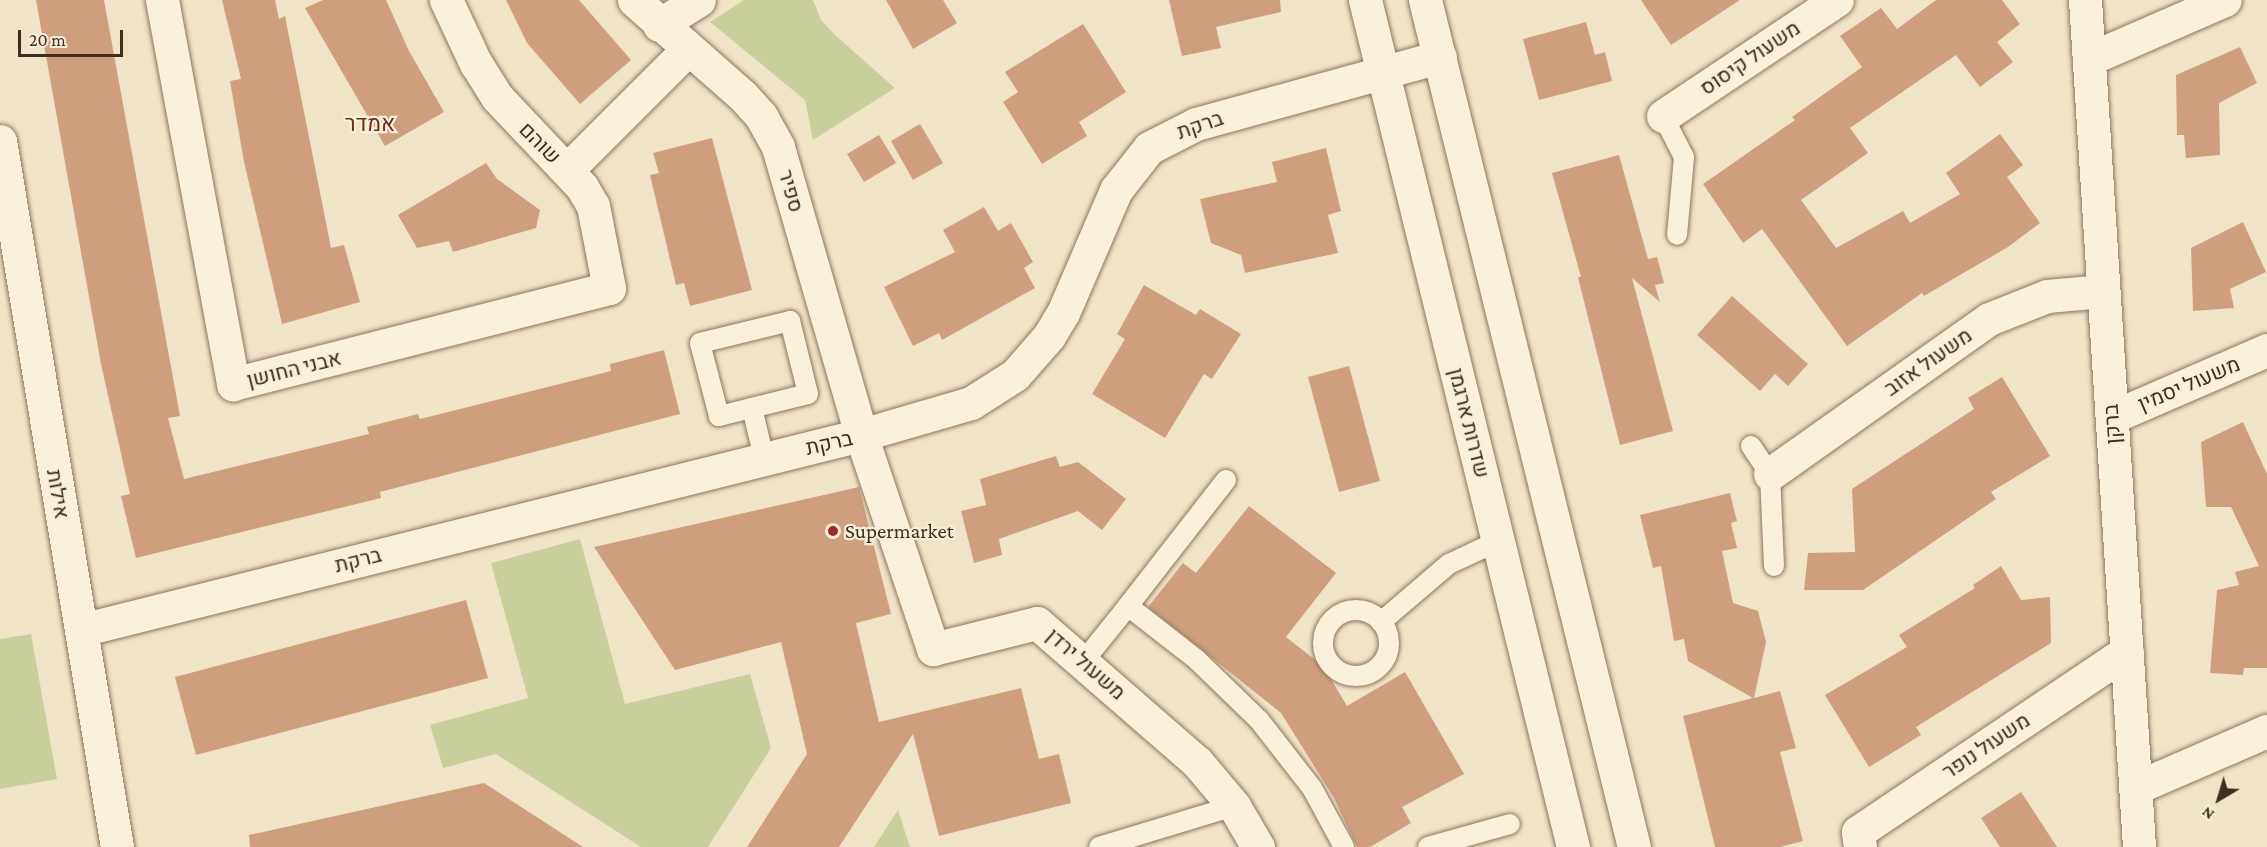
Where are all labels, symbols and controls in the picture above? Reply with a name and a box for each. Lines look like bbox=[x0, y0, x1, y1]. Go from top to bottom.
street label: משעול קיסוס bbox=[1695, 15, 1805, 101]
scale bar bbox=[21, 18, 126, 56]
text: 20 m bbox=[29, 30, 66, 50]
street label: ברקת bbox=[1173, 105, 1227, 145]
district label: אמדר bbox=[345, 111, 395, 137]
street label: שוהם bbox=[514, 117, 566, 169]
street label: ספיר bbox=[773, 167, 809, 215]
street label: משעול אזוב bbox=[1879, 323, 1977, 401]
street label: אבני החושן bbox=[244, 345, 344, 393]
street label: משעול יסמין bbox=[2134, 351, 2244, 417]
street label: שדרות ארגמן bbox=[1443, 365, 1495, 481]
street label: ברקן bbox=[2098, 403, 2126, 445]
street label: ברקת bbox=[803, 425, 855, 461]
street label: אילות bbox=[41, 467, 75, 521]
place label: Supermarket bbox=[845, 518, 954, 544]
marker: Supermarket bbox=[826, 524, 840, 538]
street label: ברקת bbox=[332, 542, 384, 578]
street label: משעול ירדן bbox=[1041, 623, 1131, 705]
street label: משעול נופר bbox=[1937, 708, 2035, 784]
north arrow bbox=[2189, 769, 2249, 829]
text: N bbox=[2198, 804, 2217, 824]

